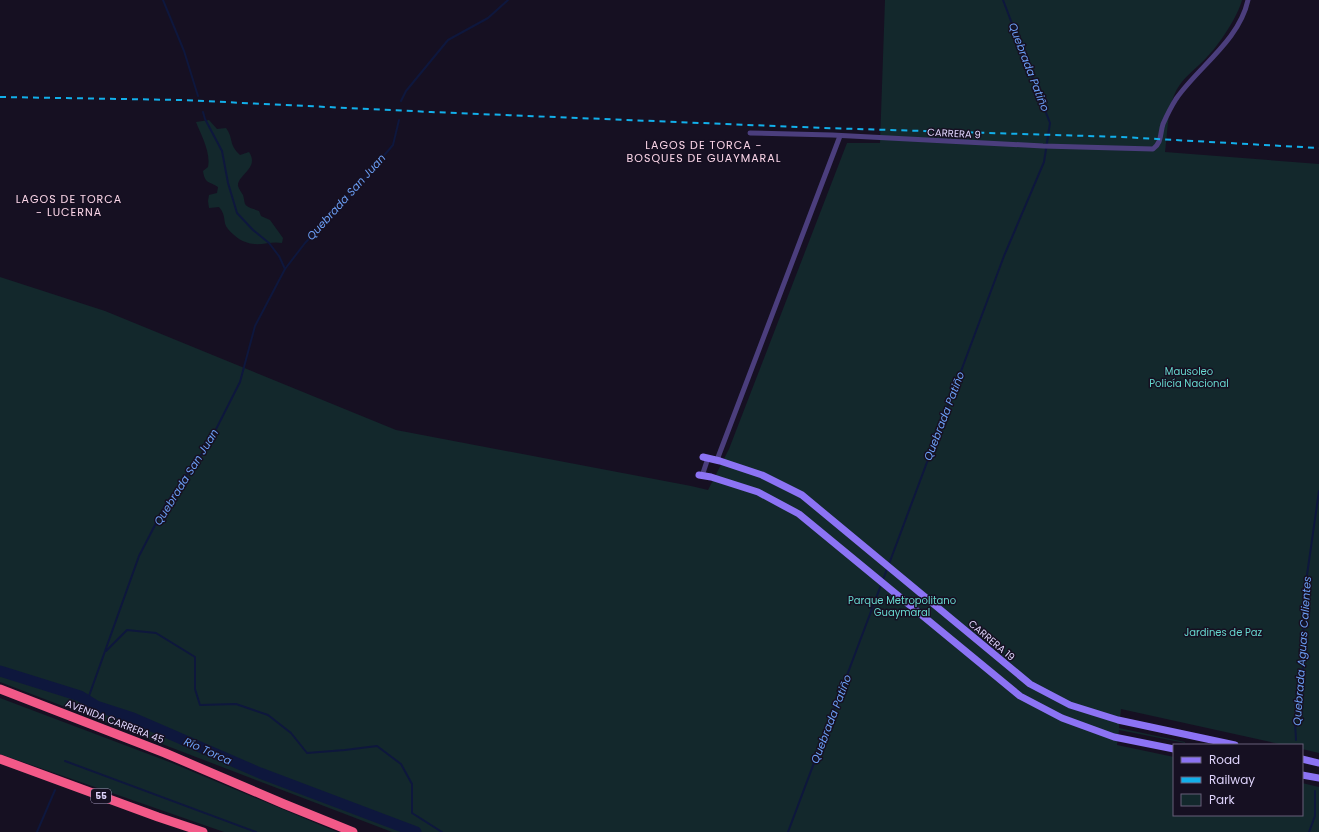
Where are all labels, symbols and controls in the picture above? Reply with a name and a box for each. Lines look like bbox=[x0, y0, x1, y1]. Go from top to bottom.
water label: Quebrada Patiño bbox=[1005, 20, 1053, 114]
street label: CARRERA 9 bbox=[927, 125, 981, 142]
district label: LAGOS DE TORCA - BOSQUES DE GUAYMARAL bbox=[627, 137, 781, 166]
water label: Quebrada San Juan bbox=[303, 150, 389, 244]
district label: LAGOS DE TORCA - LUCERNA bbox=[16, 191, 122, 220]
park label: Mausoleo Policía Nacional bbox=[1149, 364, 1229, 391]
water label: Quebrada Patiño bbox=[920, 369, 968, 463]
water label: Quebrada San Juan bbox=[150, 426, 222, 528]
water label: Quebrada Aguas Calientes bbox=[1289, 575, 1315, 726]
park label: Parque Metropolitano Guaymaral bbox=[848, 593, 956, 620]
street label: CARRERA 19 bbox=[965, 616, 1018, 664]
park label: Jardines de Paz bbox=[1184, 625, 1263, 640]
water label: Quebrada Patiño bbox=[807, 672, 855, 766]
street label: AVENIDA CARRERA 45 bbox=[63, 696, 166, 747]
water label: Río Torca bbox=[181, 733, 235, 769]
legend bbox=[1173, 744, 1303, 816]
text: Road bbox=[1209, 751, 1240, 768]
text: Railway bbox=[1209, 771, 1255, 788]
road number: 55 bbox=[91, 789, 111, 803]
text: Park bbox=[1209, 791, 1236, 808]

